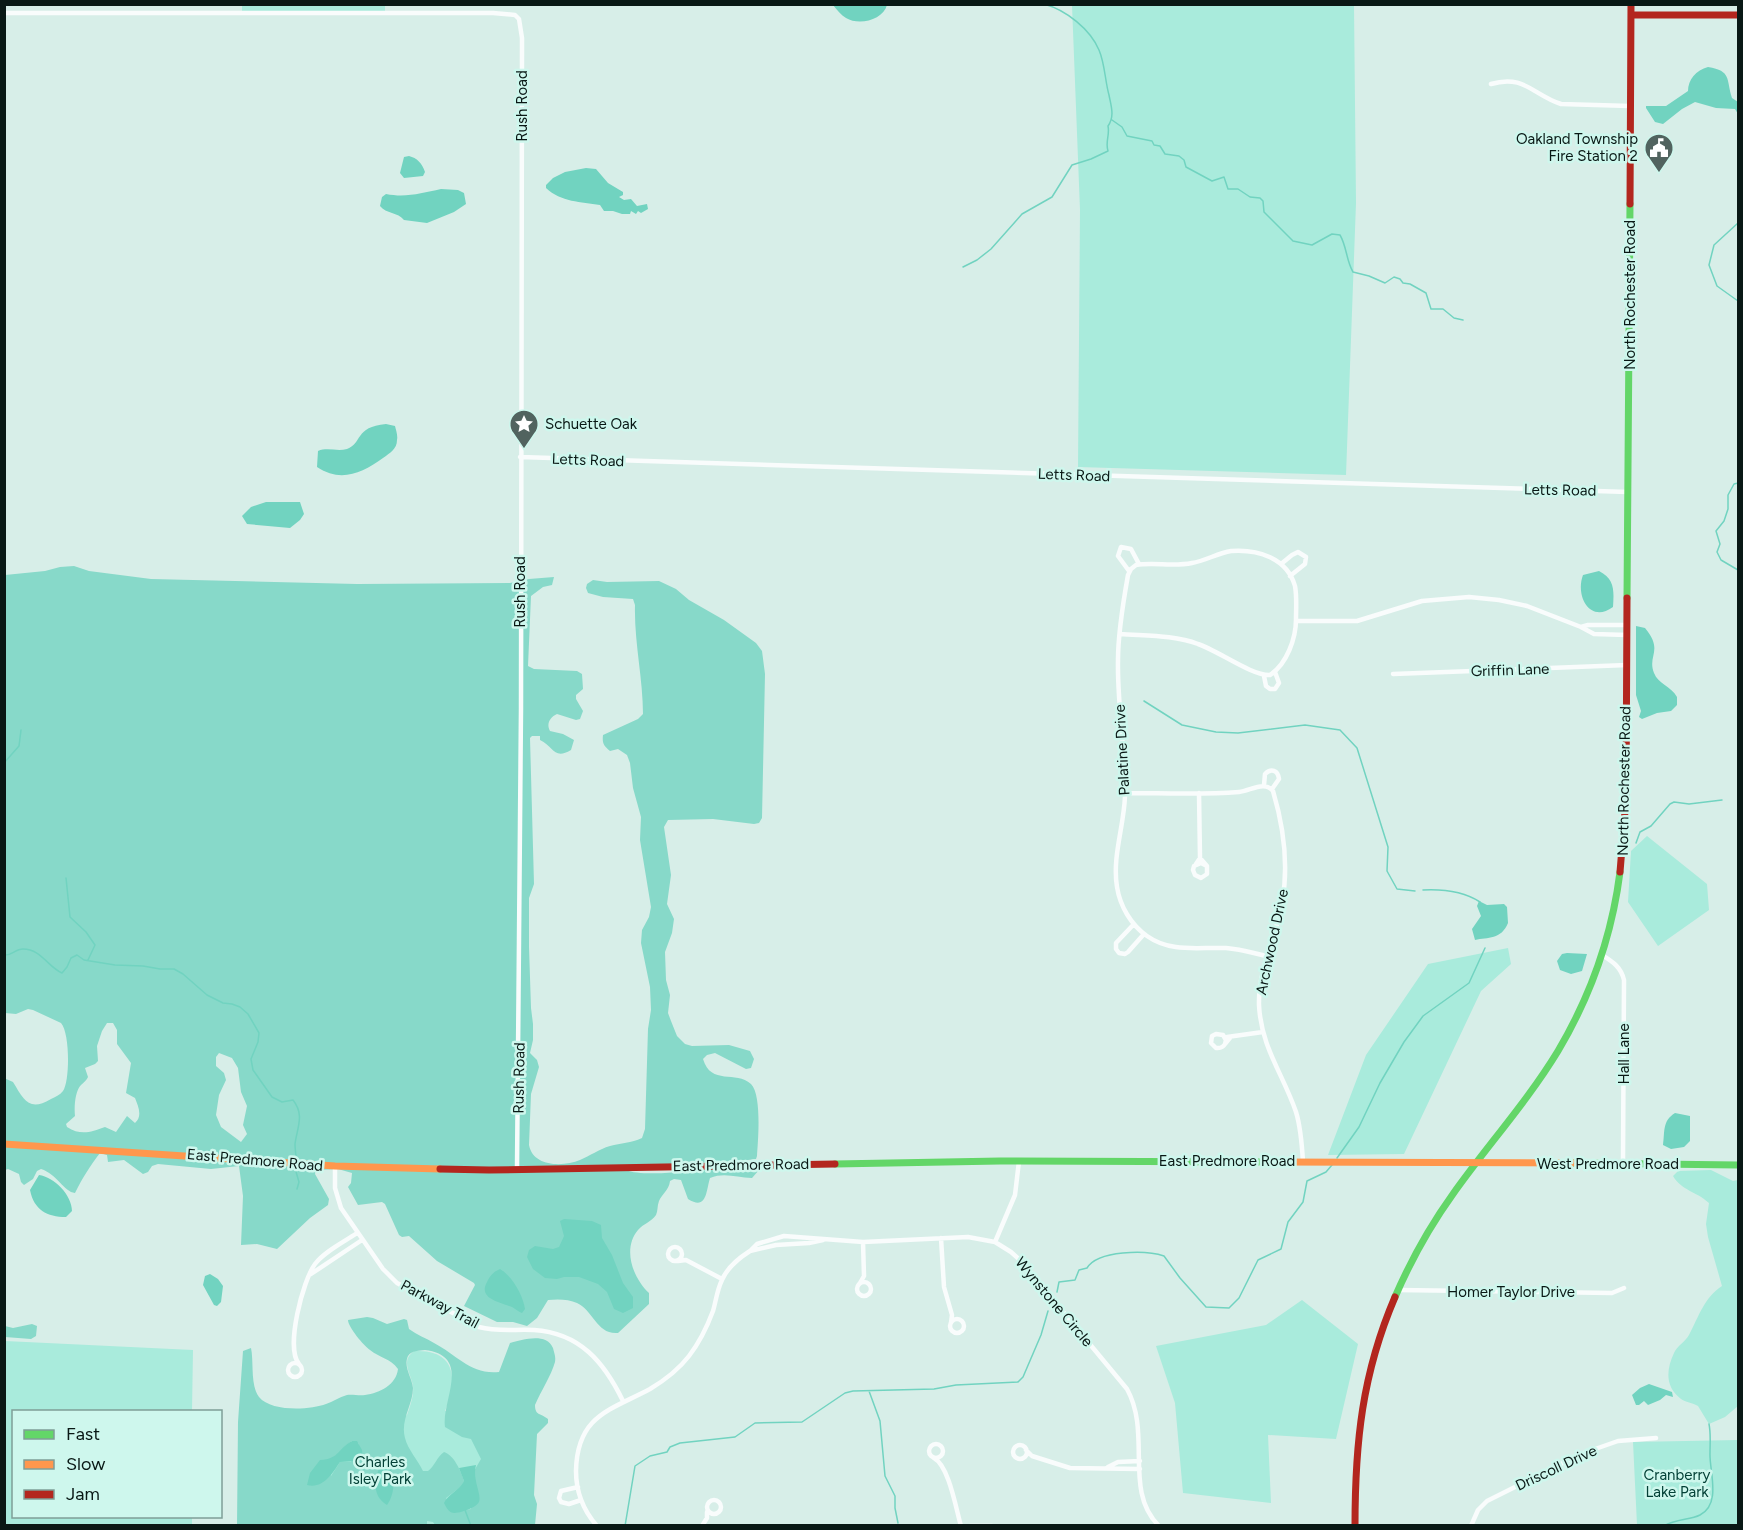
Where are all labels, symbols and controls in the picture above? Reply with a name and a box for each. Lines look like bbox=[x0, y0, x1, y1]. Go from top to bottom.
street label: Rush Road bbox=[513, 70, 531, 142]
place label: Oakland Township Fire Station 2 bbox=[1516, 130, 1638, 165]
public building icon: Oakland Township Fire Station 2 bbox=[1643, 132, 1675, 174]
street label: North Rochester Road bbox=[1621, 220, 1639, 370]
place icon: Schuette Oak bbox=[508, 408, 540, 450]
place label: Schuette Oak bbox=[545, 415, 638, 433]
street label: Letts Road bbox=[551, 450, 625, 470]
street label: Letts Road bbox=[1037, 465, 1111, 485]
street label: Letts Road bbox=[1524, 480, 1596, 500]
street label: Rush Road bbox=[511, 556, 529, 628]
street label: Griffin Lane bbox=[1470, 660, 1550, 680]
street label: Palatine Drive bbox=[1111, 704, 1133, 796]
street label: North Rochester Road bbox=[1614, 706, 1634, 856]
street label: Archwood Drive bbox=[1252, 887, 1292, 997]
street label: Hall Lane bbox=[1615, 1023, 1633, 1085]
street label: Rush Road bbox=[509, 1042, 529, 1114]
street label: East Predmore Road bbox=[186, 1145, 324, 1175]
street label: East Predmore Road bbox=[1159, 1152, 1295, 1170]
street label: East Predmore Road bbox=[673, 1155, 809, 1175]
street label: West Predmore Road bbox=[1537, 1155, 1679, 1173]
street label: Wynstone Circle bbox=[1011, 1254, 1097, 1350]
street label: Parkway Trail bbox=[398, 1276, 482, 1332]
street label: Homer Taylor Drive bbox=[1447, 1283, 1575, 1301]
legend bbox=[12, 1410, 222, 1518]
text: Fast bbox=[66, 1423, 100, 1445]
street label: Driscoll Drive bbox=[1512, 1441, 1600, 1495]
text: Slow bbox=[66, 1453, 105, 1475]
park label: Charles Isley Park bbox=[349, 1453, 412, 1488]
park label: Cranberry Lake Park bbox=[1644, 1466, 1711, 1501]
text: Jam bbox=[66, 1483, 100, 1505]

